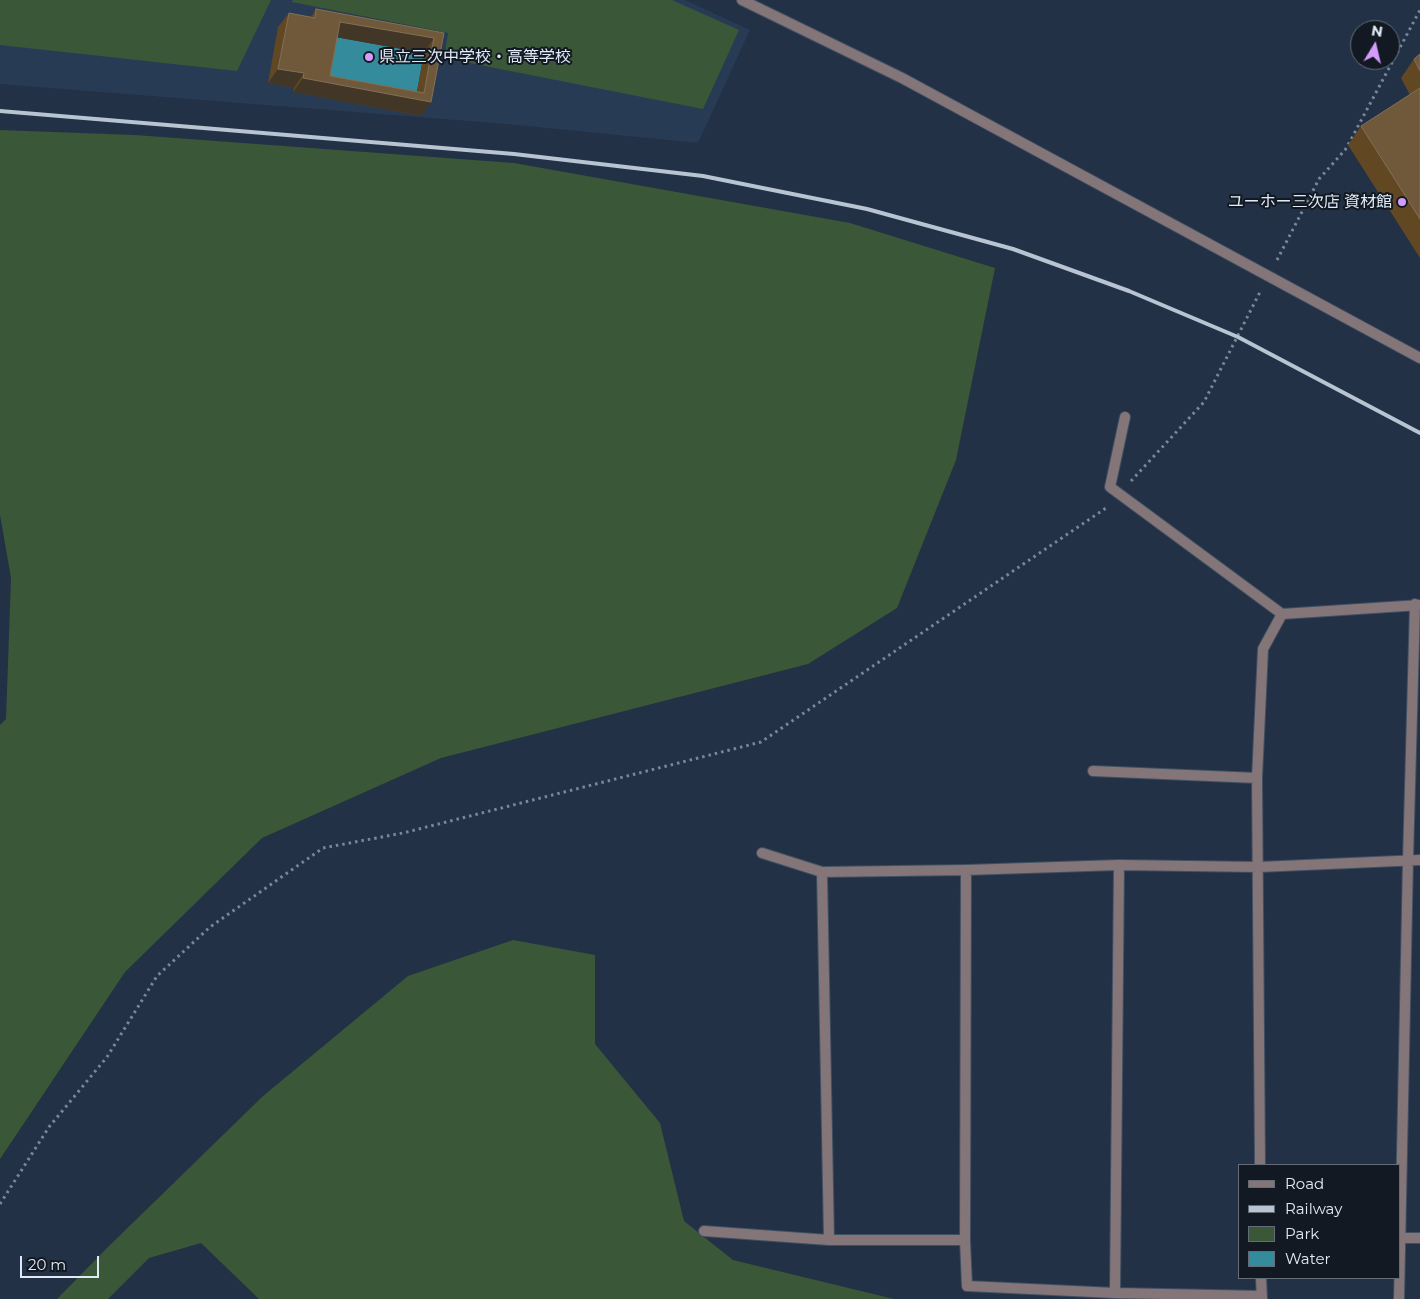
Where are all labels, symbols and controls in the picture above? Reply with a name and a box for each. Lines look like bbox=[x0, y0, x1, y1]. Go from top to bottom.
north arrow bbox=[1350, 20, 1400, 70]
text: N bbox=[1370, 21, 1384, 41]
place label: 県立三次中学校・高等学校 bbox=[379, 47, 571, 67]
marker: 県立三次中学校・高等学校 bbox=[363, 51, 375, 63]
place label: ユーホー三次店 資材館 bbox=[1228, 192, 1392, 212]
marker: ユーホー三次店 資材館 bbox=[1396, 196, 1408, 208]
legend bbox=[1238, 1164, 1400, 1279]
text: Road bbox=[1285, 1174, 1324, 1193]
text: Railway bbox=[1285, 1199, 1342, 1218]
text: Park bbox=[1285, 1224, 1319, 1243]
scale bar bbox=[22, 1246, 101, 1278]
text: Water bbox=[1285, 1249, 1331, 1268]
text: 20 m bbox=[28, 1255, 66, 1274]

